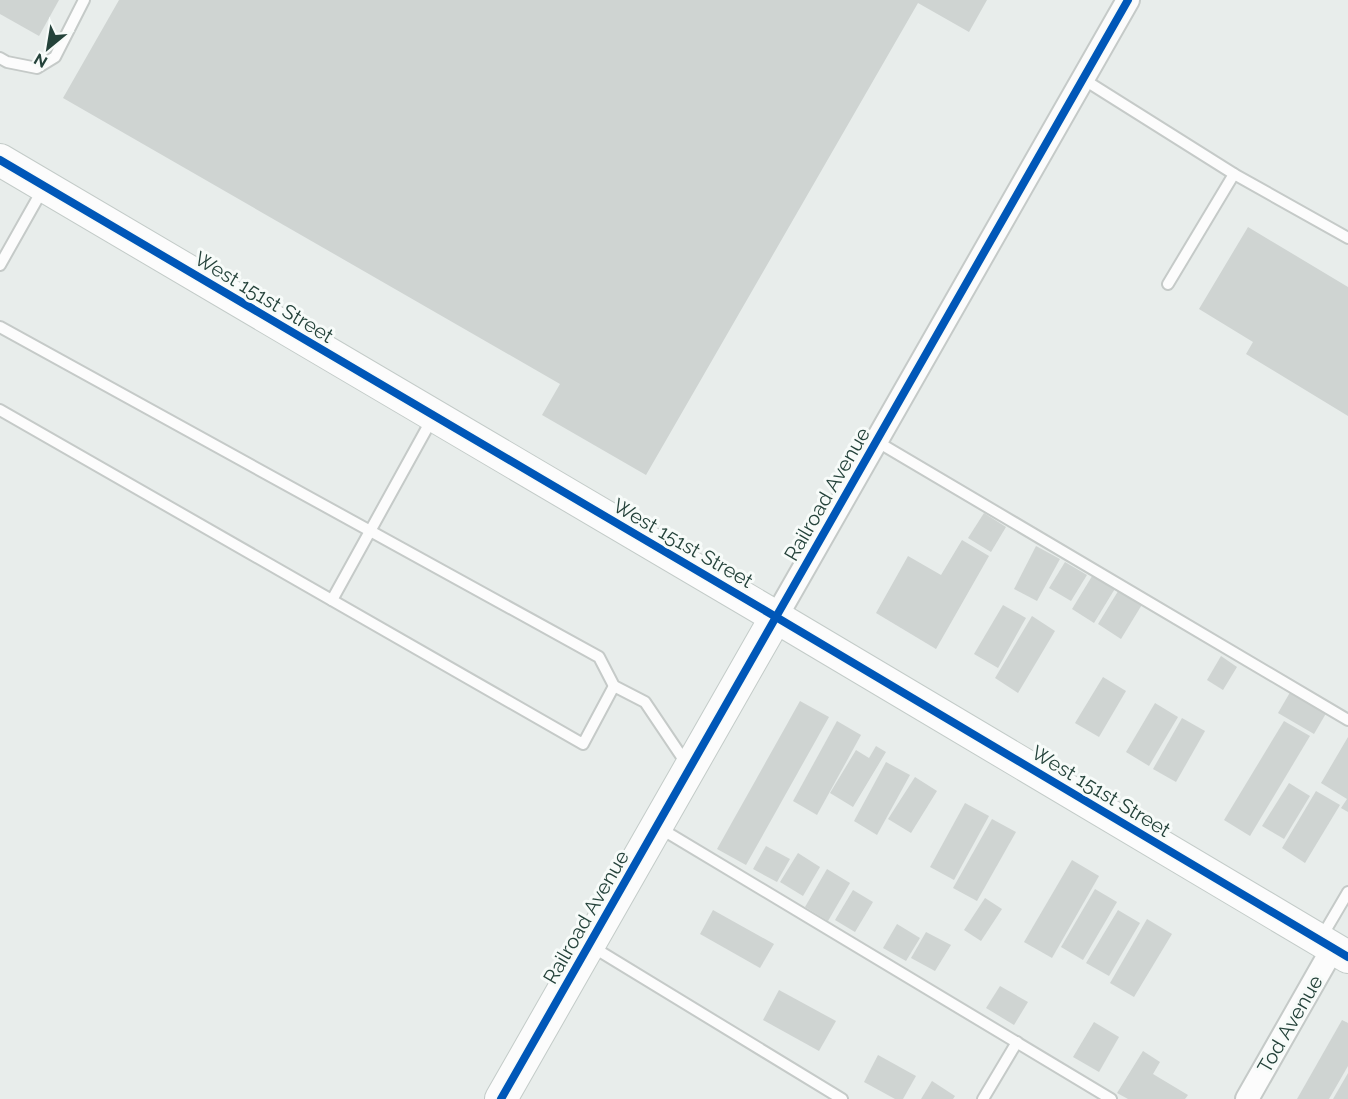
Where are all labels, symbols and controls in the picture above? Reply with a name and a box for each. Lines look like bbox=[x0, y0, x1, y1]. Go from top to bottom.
north arrow bbox=[18, 18, 78, 78]
text: N bbox=[31, 49, 51, 72]
street label: West 151st Street bbox=[190, 246, 338, 348]
street label: Railroad Avenue bbox=[779, 423, 875, 565]
street label: West 151st Street bbox=[609, 493, 758, 593]
street label: West 151st Street bbox=[1027, 740, 1175, 842]
street label: Railroad Avenue bbox=[538, 846, 634, 988]
street label: Tod Avenue bbox=[1252, 971, 1328, 1077]

